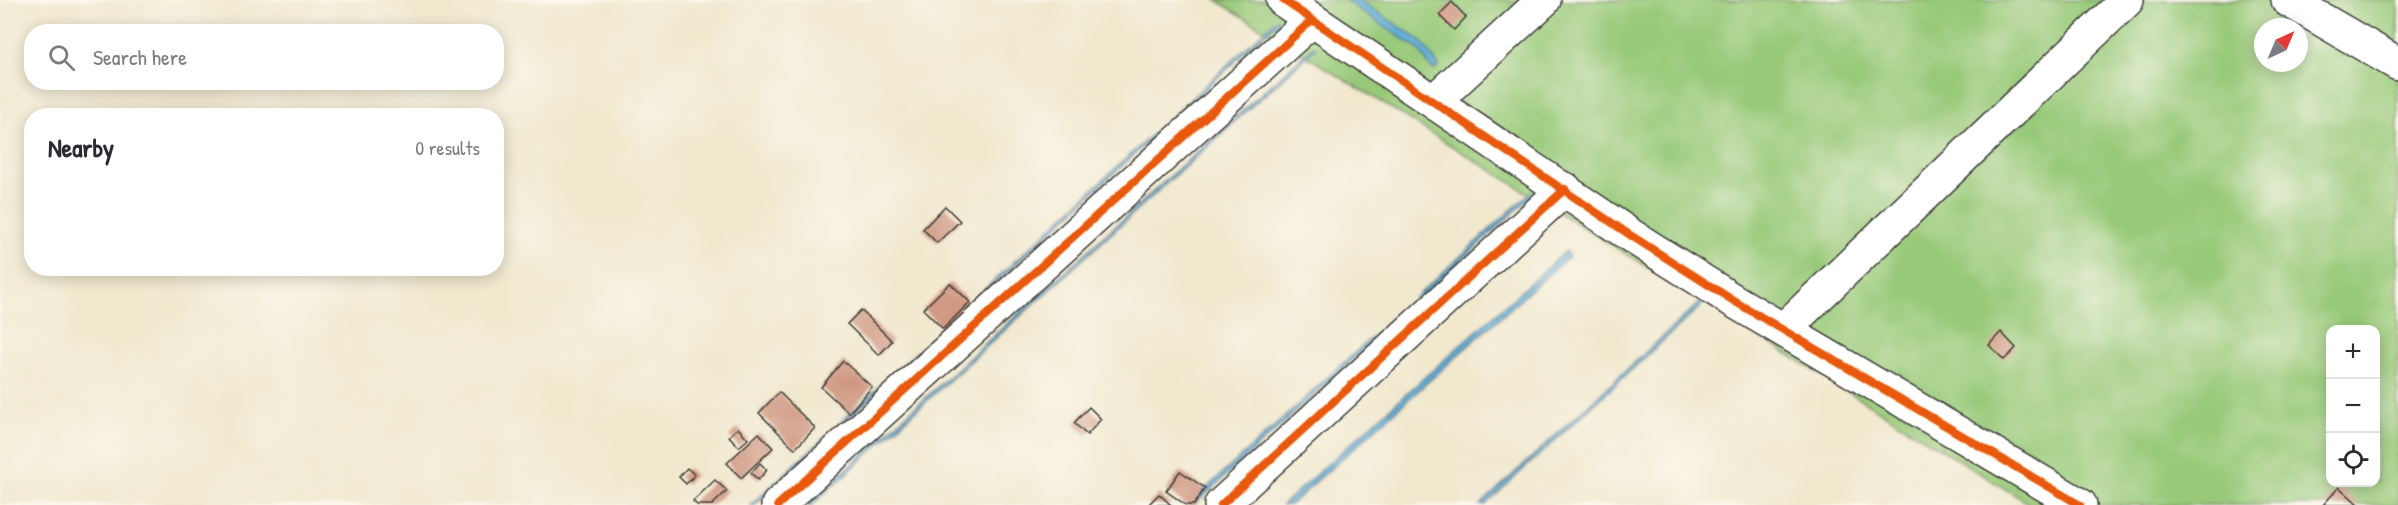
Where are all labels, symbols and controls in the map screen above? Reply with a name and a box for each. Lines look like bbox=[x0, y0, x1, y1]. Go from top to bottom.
north arrow bbox=[2254, 18, 2308, 72]
search box bbox=[24, 24, 504, 90]
icon: search bbox=[45, 41, 78, 74]
text: Search here bbox=[93, 42, 187, 72]
text: Nearby bbox=[48, 130, 114, 165]
text: 0 results bbox=[415, 134, 480, 161]
map controls bbox=[2326, 325, 2380, 487]
button: + bbox=[2326, 325, 2380, 379]
button: − bbox=[2326, 379, 2380, 433]
button: locate bbox=[2326, 433, 2380, 487]

